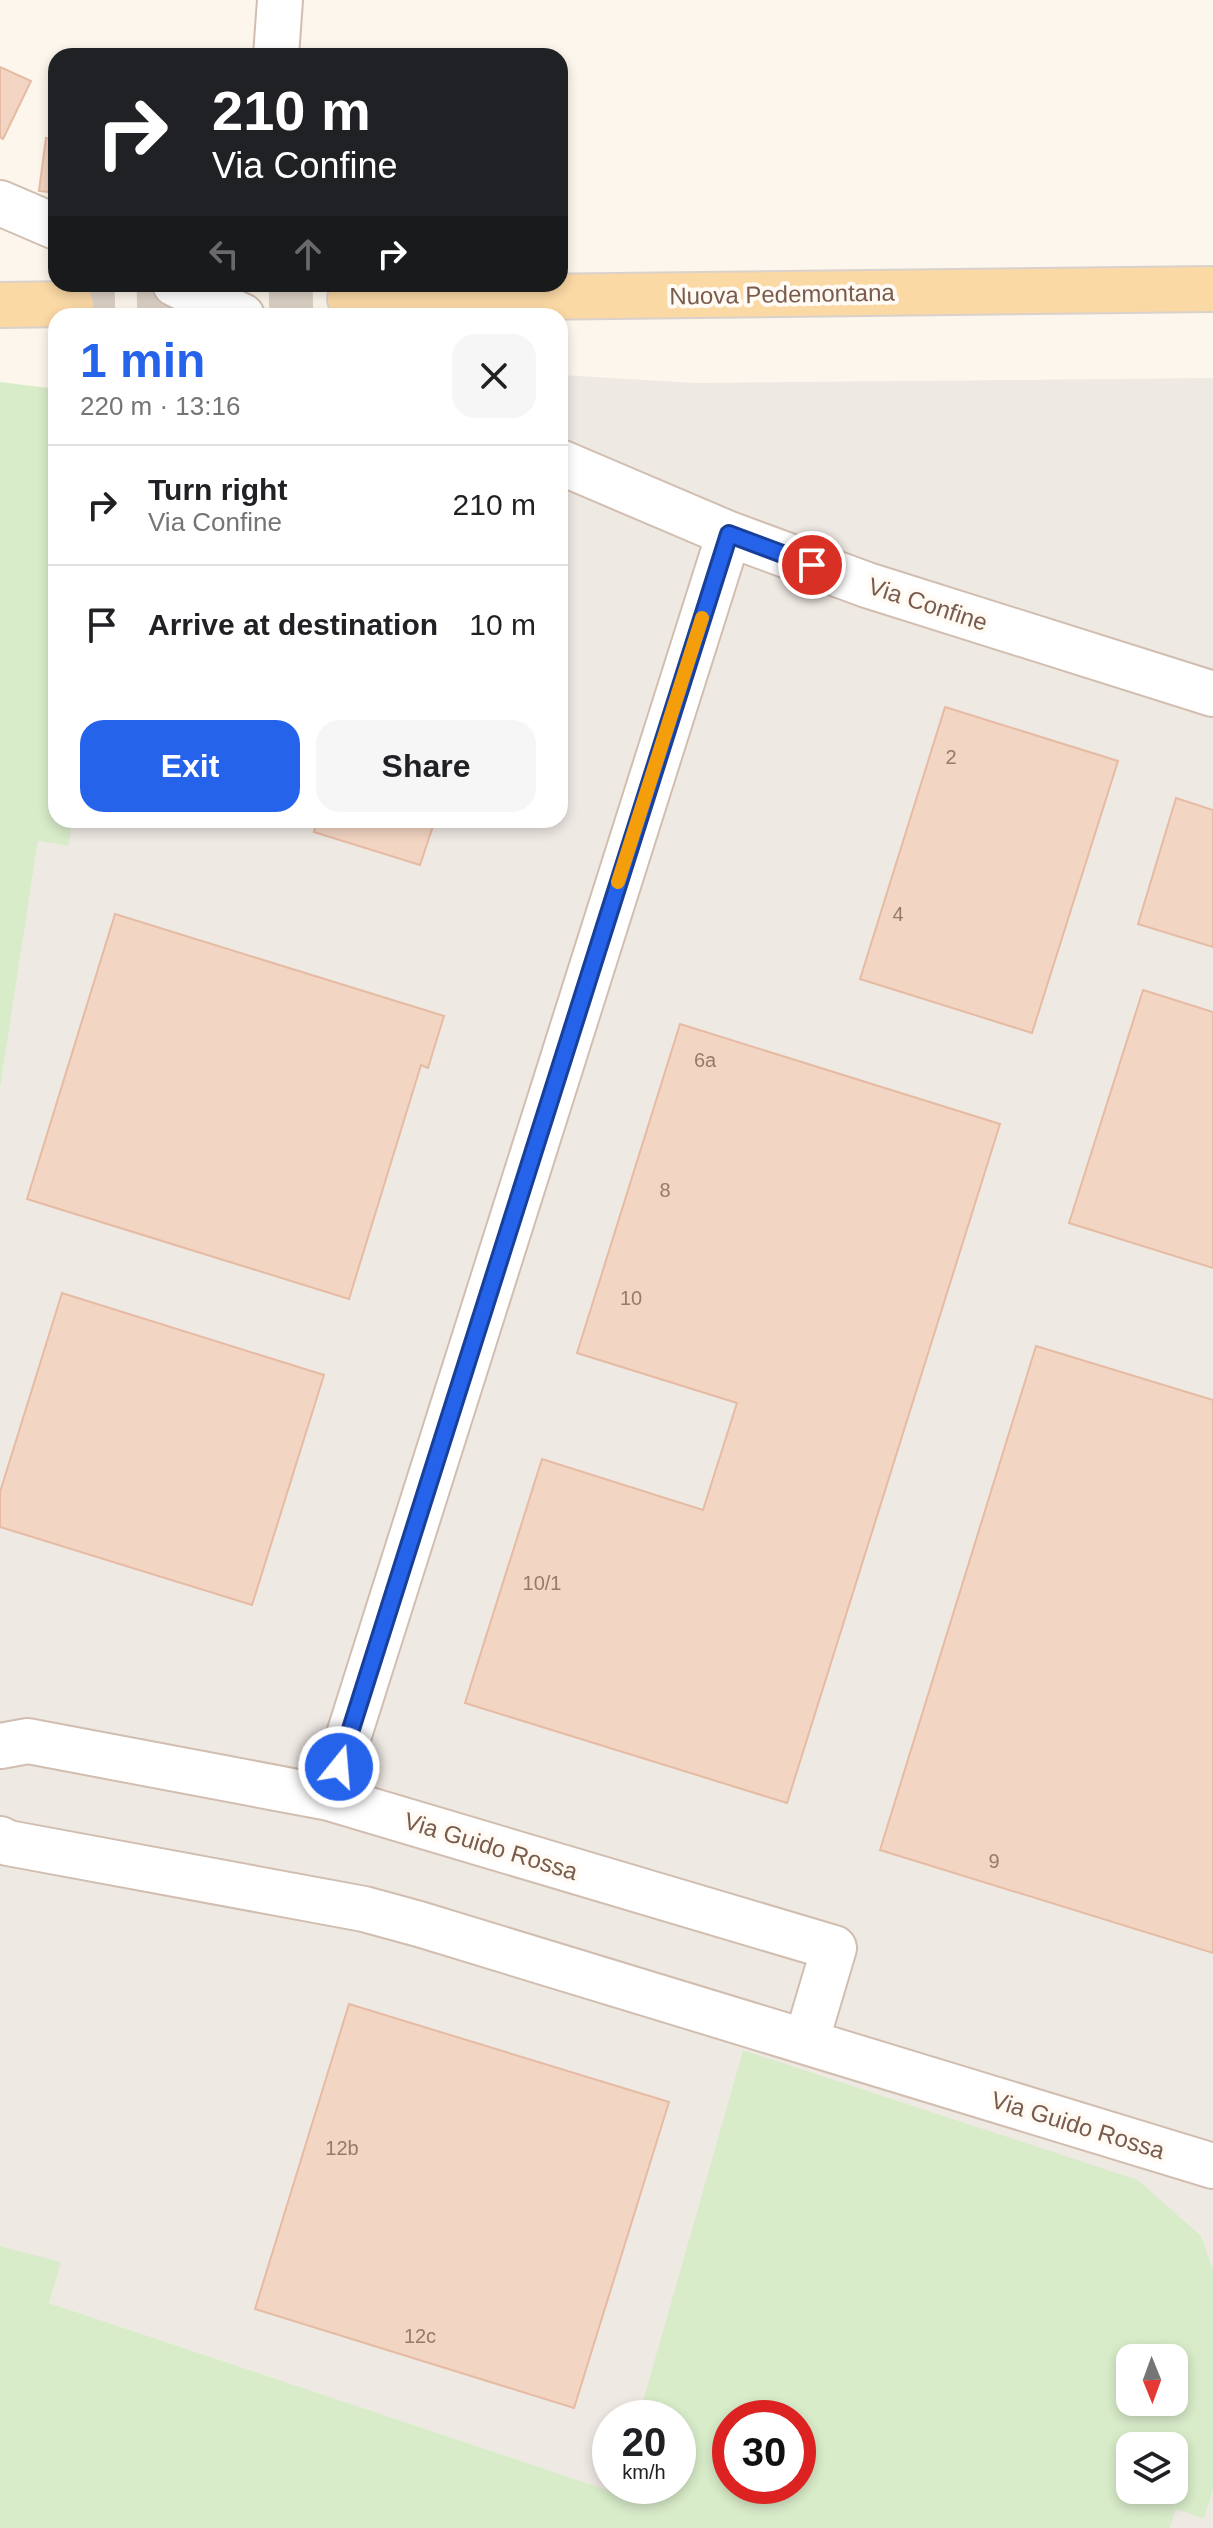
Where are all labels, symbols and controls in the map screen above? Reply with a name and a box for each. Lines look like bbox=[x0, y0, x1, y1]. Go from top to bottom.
text: 210 m bbox=[212, 79, 371, 142]
icon: right bbox=[80, 80, 184, 184]
text: Via Confine bbox=[212, 145, 397, 186]
icon: left bbox=[202, 232, 246, 276]
icon: ahead bbox=[286, 232, 330, 276]
icon: right bbox=[370, 232, 414, 276]
street label: Nuova Pedemontana bbox=[669, 279, 896, 309]
text: 1 min bbox=[80, 334, 205, 387]
button: close bbox=[452, 334, 536, 418]
text: 220 m · 13:16 bbox=[80, 391, 240, 421]
text: Turn right bbox=[148, 473, 287, 506]
icon: right bbox=[80, 483, 124, 527]
text: 210 m bbox=[453, 488, 536, 521]
text: Via Confine bbox=[148, 507, 282, 537]
pin bbox=[778, 531, 846, 599]
icon: arrive bbox=[790, 543, 834, 587]
street label: Via Confine bbox=[865, 572, 991, 636]
icon: arrive bbox=[80, 603, 124, 647]
text: Arrive at destination bbox=[148, 608, 438, 641]
text: 10 m bbox=[469, 608, 536, 641]
button: Exit bbox=[80, 720, 300, 812]
button: Share bbox=[316, 720, 536, 812]
house number: 2 bbox=[945, 746, 957, 768]
house number: 4 bbox=[892, 903, 904, 925]
house number: 6a bbox=[694, 1049, 717, 1071]
house number: 8 bbox=[659, 1179, 671, 1201]
house number: 10 bbox=[620, 1287, 642, 1309]
house number: 10/1 bbox=[523, 1572, 561, 1594]
position arrow bbox=[297, 1725, 381, 1809]
street label: Via Guido Rossa bbox=[401, 1807, 581, 1885]
house number: 9 bbox=[988, 1850, 1000, 1872]
street label: Via Guido Rossa bbox=[988, 2086, 1168, 2164]
house number: 12b bbox=[325, 2137, 359, 2159]
house number: 12c bbox=[404, 2325, 436, 2347]
north arrow bbox=[1116, 2344, 1188, 2416]
map controls bbox=[1116, 2344, 1188, 2504]
speed limit sign: 30 bbox=[712, 2400, 816, 2504]
text: 20 bbox=[622, 2420, 666, 2464]
button: layers bbox=[1116, 2432, 1188, 2504]
text: km/h bbox=[622, 2461, 666, 2483]

